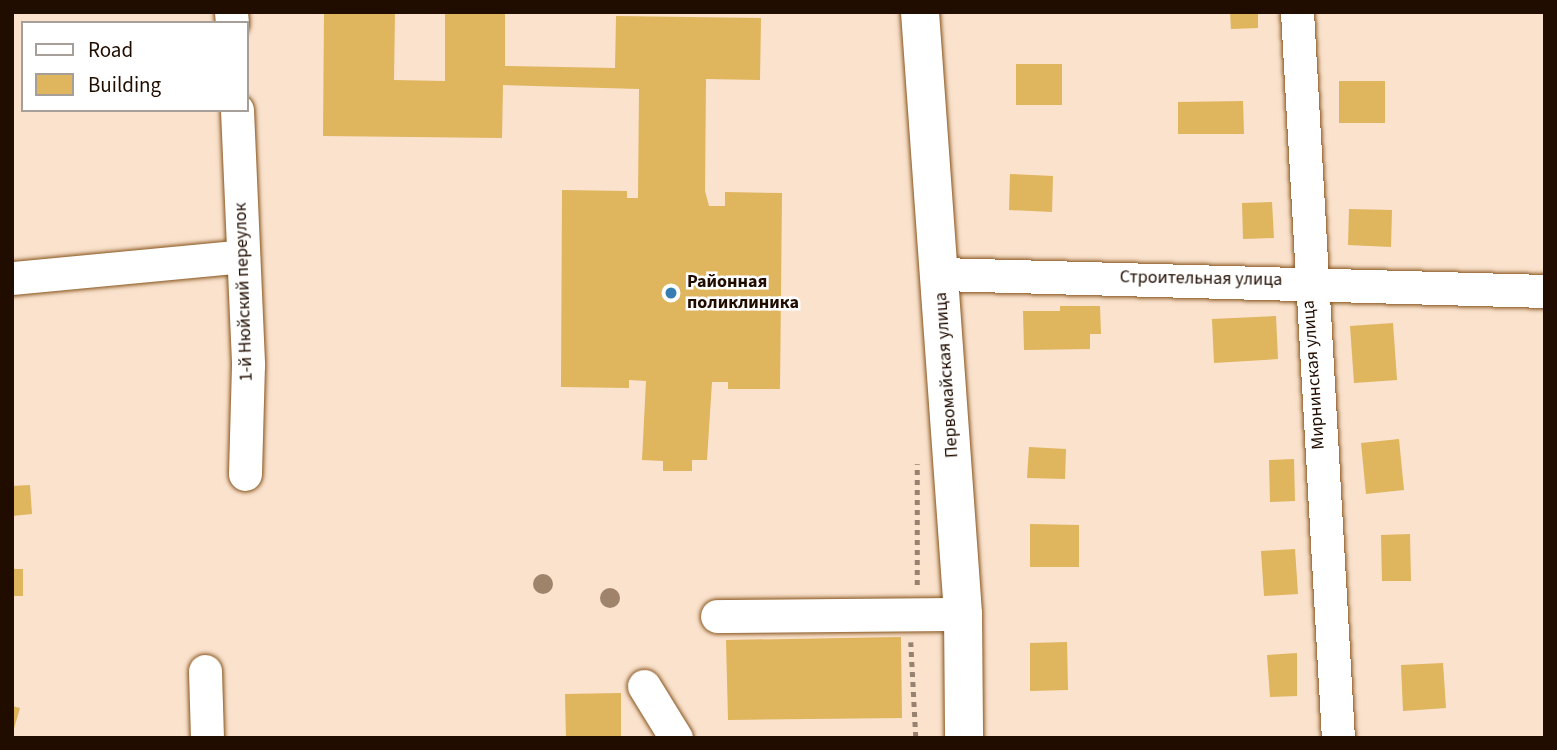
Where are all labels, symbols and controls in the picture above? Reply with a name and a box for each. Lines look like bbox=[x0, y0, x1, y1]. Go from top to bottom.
legend bbox=[21, 21, 248, 112]
text: Road bbox=[88, 35, 133, 65]
text: Building bbox=[88, 70, 161, 100]
street label: 1-й Нюйский переулок bbox=[230, 202, 258, 382]
street label: Строительная улица bbox=[1120, 267, 1282, 291]
place label: Районная поликлиника bbox=[687, 272, 799, 314]
marker: Районная поликлиника bbox=[661, 283, 681, 303]
street label: Первомайская улица bbox=[930, 291, 964, 459]
street label: Мирнинская улица bbox=[1298, 300, 1330, 450]

